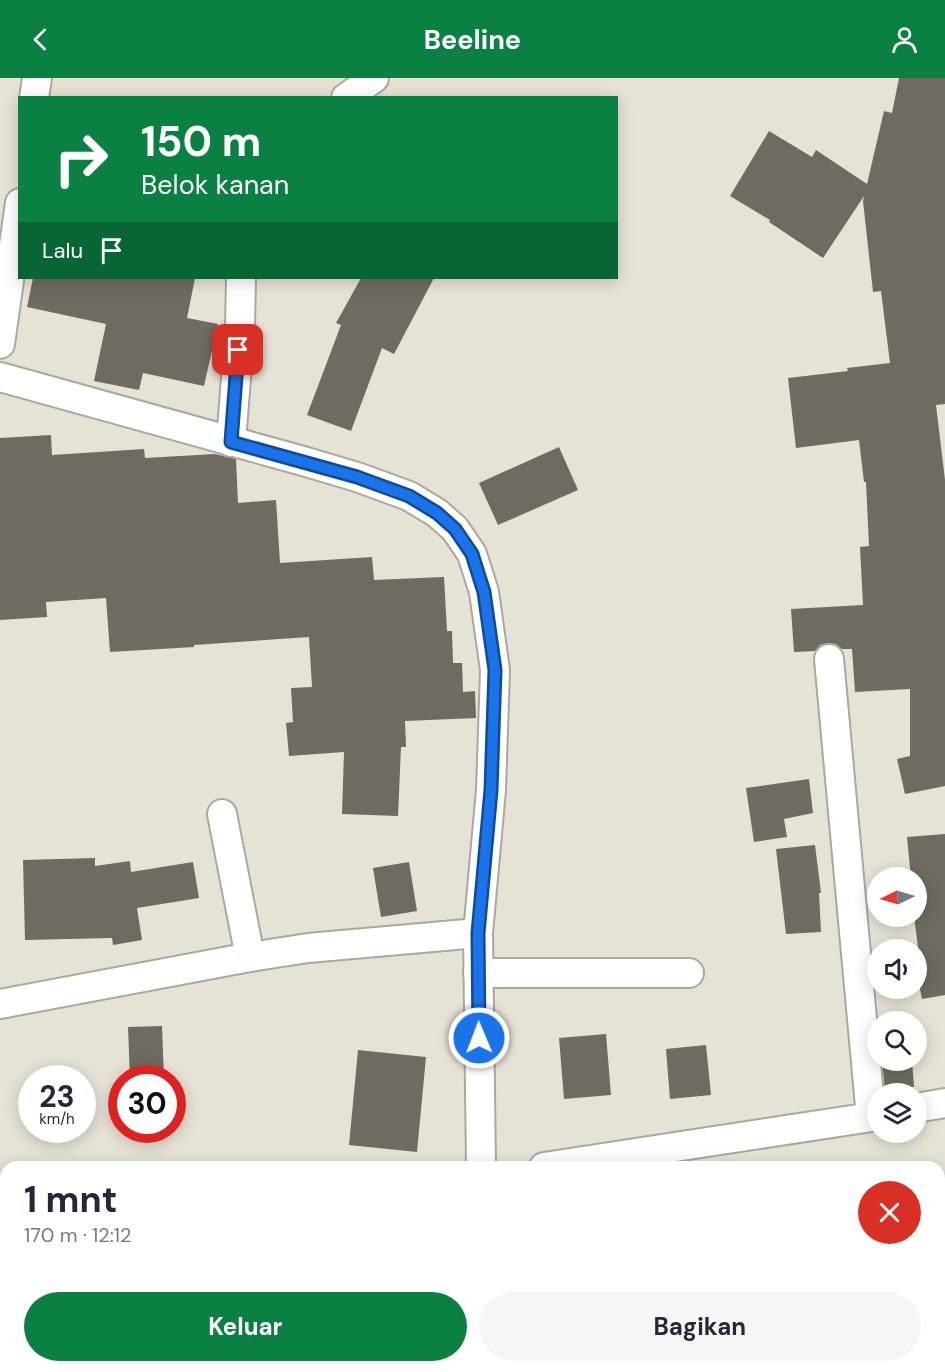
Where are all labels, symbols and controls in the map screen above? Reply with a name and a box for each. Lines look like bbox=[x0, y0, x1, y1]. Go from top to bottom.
text: Beeline bbox=[424, 22, 521, 57]
icon: back bbox=[24, 23, 57, 56]
icon: person bbox=[888, 23, 921, 56]
text: 150 m bbox=[141, 114, 261, 169]
icon: right bbox=[42, 120, 120, 198]
text: Belok kanan bbox=[141, 167, 289, 202]
icon: arrive bbox=[95, 234, 128, 267]
text: Lalu bbox=[42, 236, 83, 265]
pin bbox=[212, 324, 263, 375]
icon: arrive bbox=[221, 333, 254, 366]
north arrow bbox=[867, 867, 927, 927]
map controls bbox=[867, 867, 927, 1143]
button: sound bbox=[867, 939, 927, 999]
position arrow bbox=[447, 1006, 511, 1070]
button: search bbox=[867, 1011, 927, 1071]
speed limit sign: 30 bbox=[108, 1065, 186, 1143]
text: 23 bbox=[39, 1077, 75, 1116]
button: layers bbox=[867, 1083, 927, 1143]
text: km/h bbox=[39, 1109, 75, 1129]
text: 1 mnt bbox=[24, 1176, 117, 1223]
button: close bbox=[858, 1181, 921, 1244]
text: 170 m · 12:12 bbox=[24, 1222, 132, 1248]
button: Keluar bbox=[24, 1292, 467, 1361]
button: Bagikan bbox=[479, 1292, 921, 1361]

